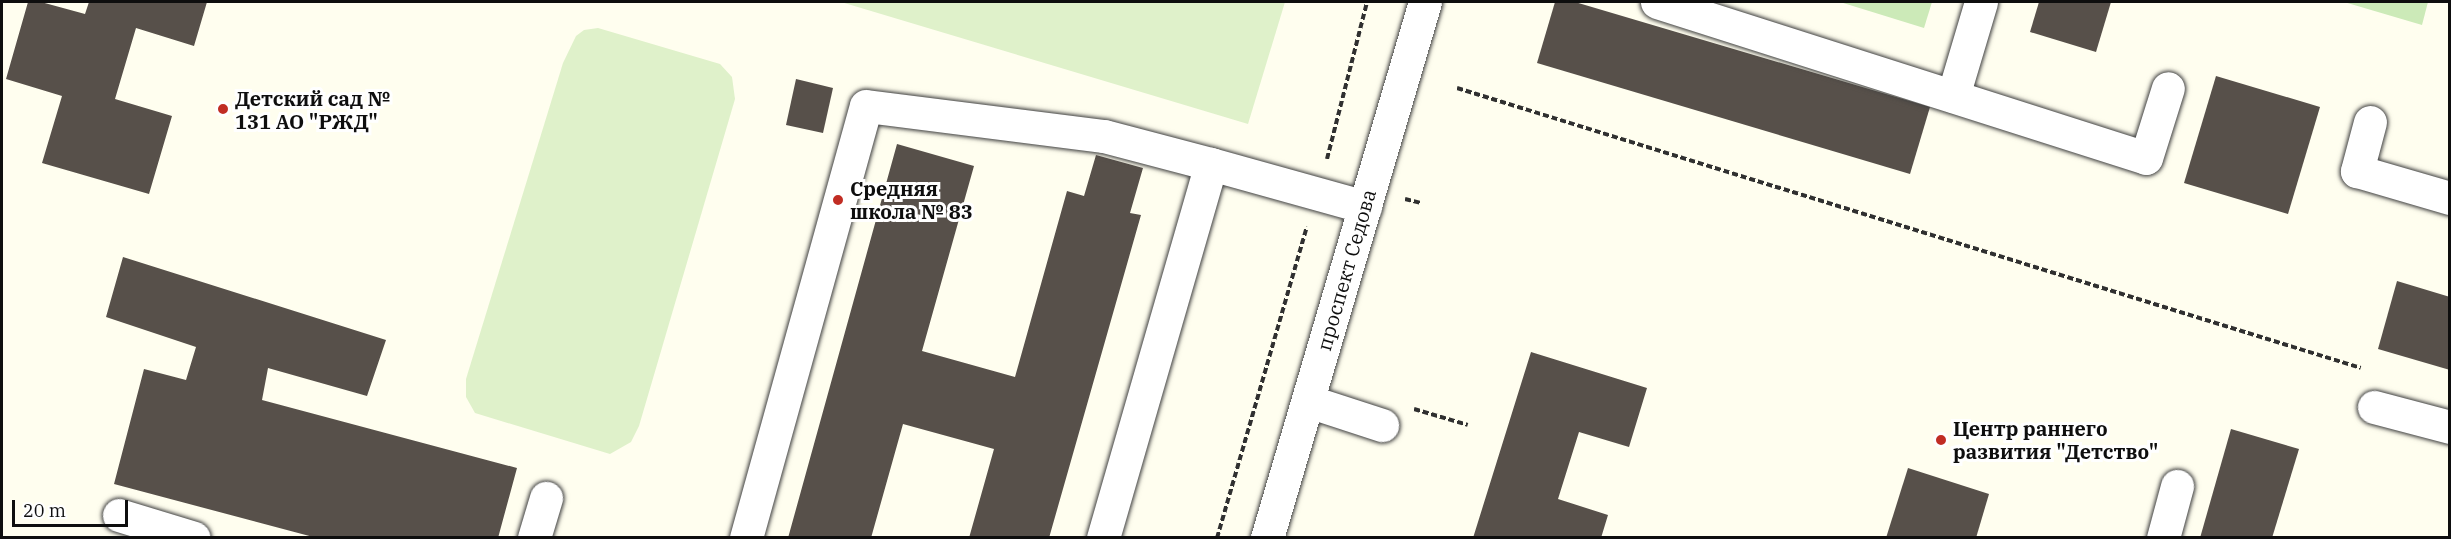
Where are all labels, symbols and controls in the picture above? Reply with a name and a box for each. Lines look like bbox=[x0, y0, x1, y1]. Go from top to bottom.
place label: Детский сад № 131 АО "РЖД" bbox=[235, 86, 391, 133]
marker: Детский сад № 131 АО "РЖД" bbox=[216, 102, 230, 116]
place label: Средняя школа № 83 bbox=[850, 176, 973, 223]
street label: проспект Седова bbox=[1311, 186, 1381, 354]
marker: Средняя школа № 83 bbox=[831, 193, 845, 207]
place label: Центр раннего развития "Детство" bbox=[1953, 416, 2158, 463]
marker: Центр раннего развития "Детство" bbox=[1934, 433, 1948, 447]
scale bar bbox=[15, 488, 130, 526]
text: 20 m bbox=[23, 499, 66, 522]

